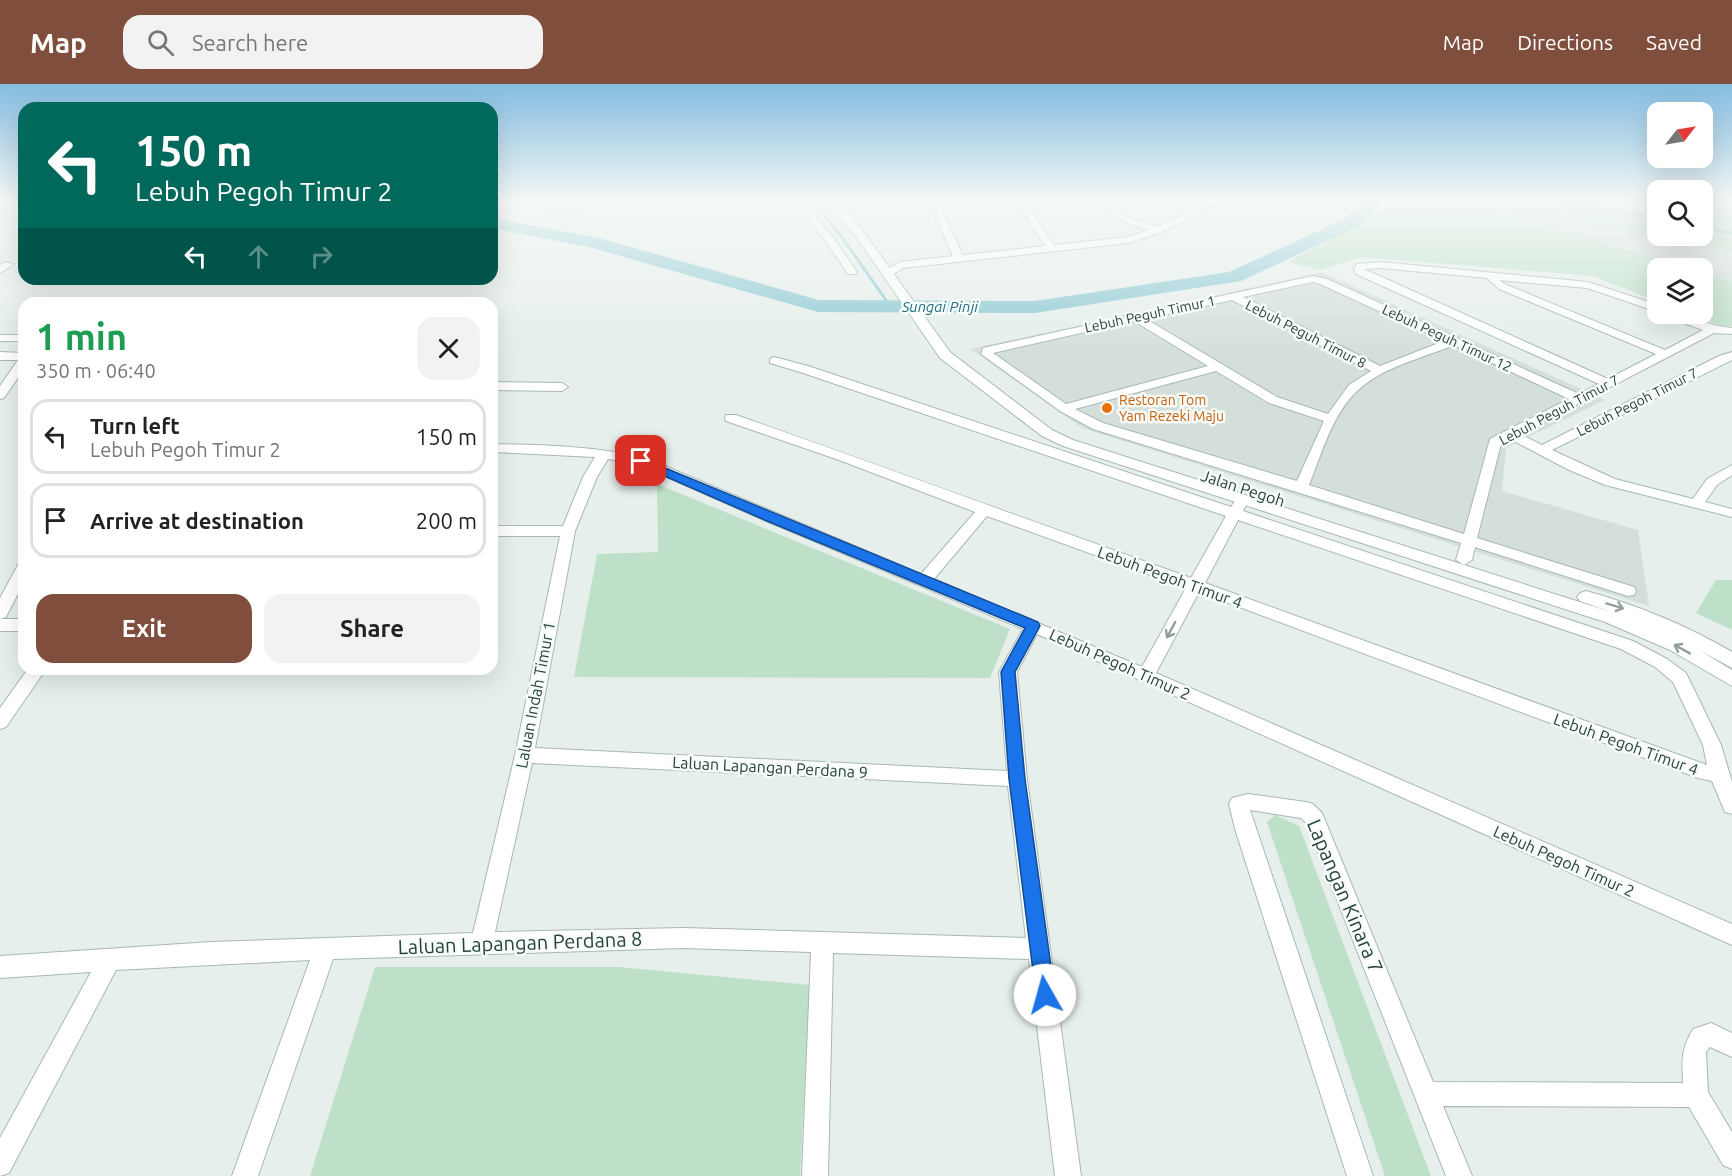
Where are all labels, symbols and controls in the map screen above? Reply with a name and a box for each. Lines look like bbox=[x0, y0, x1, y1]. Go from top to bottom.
search box bbox=[123, 15, 543, 69]
icon: search bbox=[144, 26, 177, 59]
text: Map bbox=[30, 27, 87, 58]
text: Search here bbox=[192, 30, 308, 55]
text: Map bbox=[1443, 30, 1484, 54]
text: Directions bbox=[1517, 30, 1613, 54]
text: Saved bbox=[1646, 30, 1702, 54]
north arrow bbox=[1647, 102, 1713, 168]
map controls bbox=[1647, 102, 1713, 324]
icon: left bbox=[36, 126, 114, 204]
text: 150 m bbox=[135, 127, 252, 174]
text: Lebuh Pegoh Timur 2 bbox=[135, 176, 392, 206]
button: search bbox=[1647, 180, 1713, 246]
icon: left bbox=[179, 240, 212, 273]
icon: ahead bbox=[242, 240, 275, 273]
icon: right bbox=[305, 240, 338, 273]
button: layers bbox=[1647, 258, 1713, 324]
street label: Lebuh Peguh Timur 1 bbox=[1083, 292, 1217, 336]
street label: Lebuh Peguh Timur 8 bbox=[1243, 297, 1369, 371]
water label: Sungai Pinji bbox=[901, 298, 979, 315]
street label: Lebuh Peguh Timur 12 bbox=[1380, 301, 1514, 375]
text: 1 min bbox=[36, 316, 127, 357]
button: close bbox=[417, 317, 480, 380]
text: 350 m · 06:40 bbox=[36, 359, 156, 382]
street label: Lebuh Pegoh Timur 7 bbox=[1574, 365, 1700, 439]
street label: Lebuh Peguh Timur 7 bbox=[1496, 372, 1622, 448]
place label: Restoran Tom Yam Rezeki Maju bbox=[1119, 392, 1224, 424]
marker: Restoran Tom Yam Rezeki Maju bbox=[1100, 401, 1114, 415]
text: Turn left bbox=[90, 413, 180, 438]
icon: left bbox=[39, 420, 72, 453]
text: 150 m bbox=[416, 424, 477, 449]
pin bbox=[615, 435, 666, 486]
text: Lebuh Pegoh Timur 2 bbox=[90, 438, 281, 461]
icon: arrive bbox=[624, 444, 657, 477]
street label: Jalan Pegoh bbox=[1199, 466, 1287, 510]
icon: arrive bbox=[39, 504, 72, 537]
text: Arrive at destination bbox=[90, 508, 304, 533]
text: 200 m bbox=[416, 508, 477, 533]
street label: Lebuh Pegoh Timur 4 bbox=[1095, 542, 1245, 612]
button: Exit bbox=[36, 594, 252, 663]
button: Share bbox=[264, 594, 480, 663]
one-way arrow bbox=[1605, 601, 1624, 612]
street label: Laluan Indah Timur 1 bbox=[512, 620, 558, 770]
one-way arrow bbox=[1165, 621, 1176, 639]
street label: Lebuh Pegoh Timur 2 bbox=[1047, 625, 1193, 703]
one-way arrow bbox=[1674, 643, 1691, 655]
street label: Lebuh Pegoh Timur 4 bbox=[1551, 709, 1701, 779]
street label: Laluan Lapangan Perdana 9 bbox=[672, 753, 868, 781]
street label: Lapangan Kinara 7 bbox=[1303, 816, 1388, 976]
street label: Lebuh Pegoh Timur 2 bbox=[1491, 822, 1637, 900]
street label: Laluan Lapangan Perdana 8 bbox=[397, 927, 643, 958]
position arrow bbox=[1013, 963, 1077, 1027]

